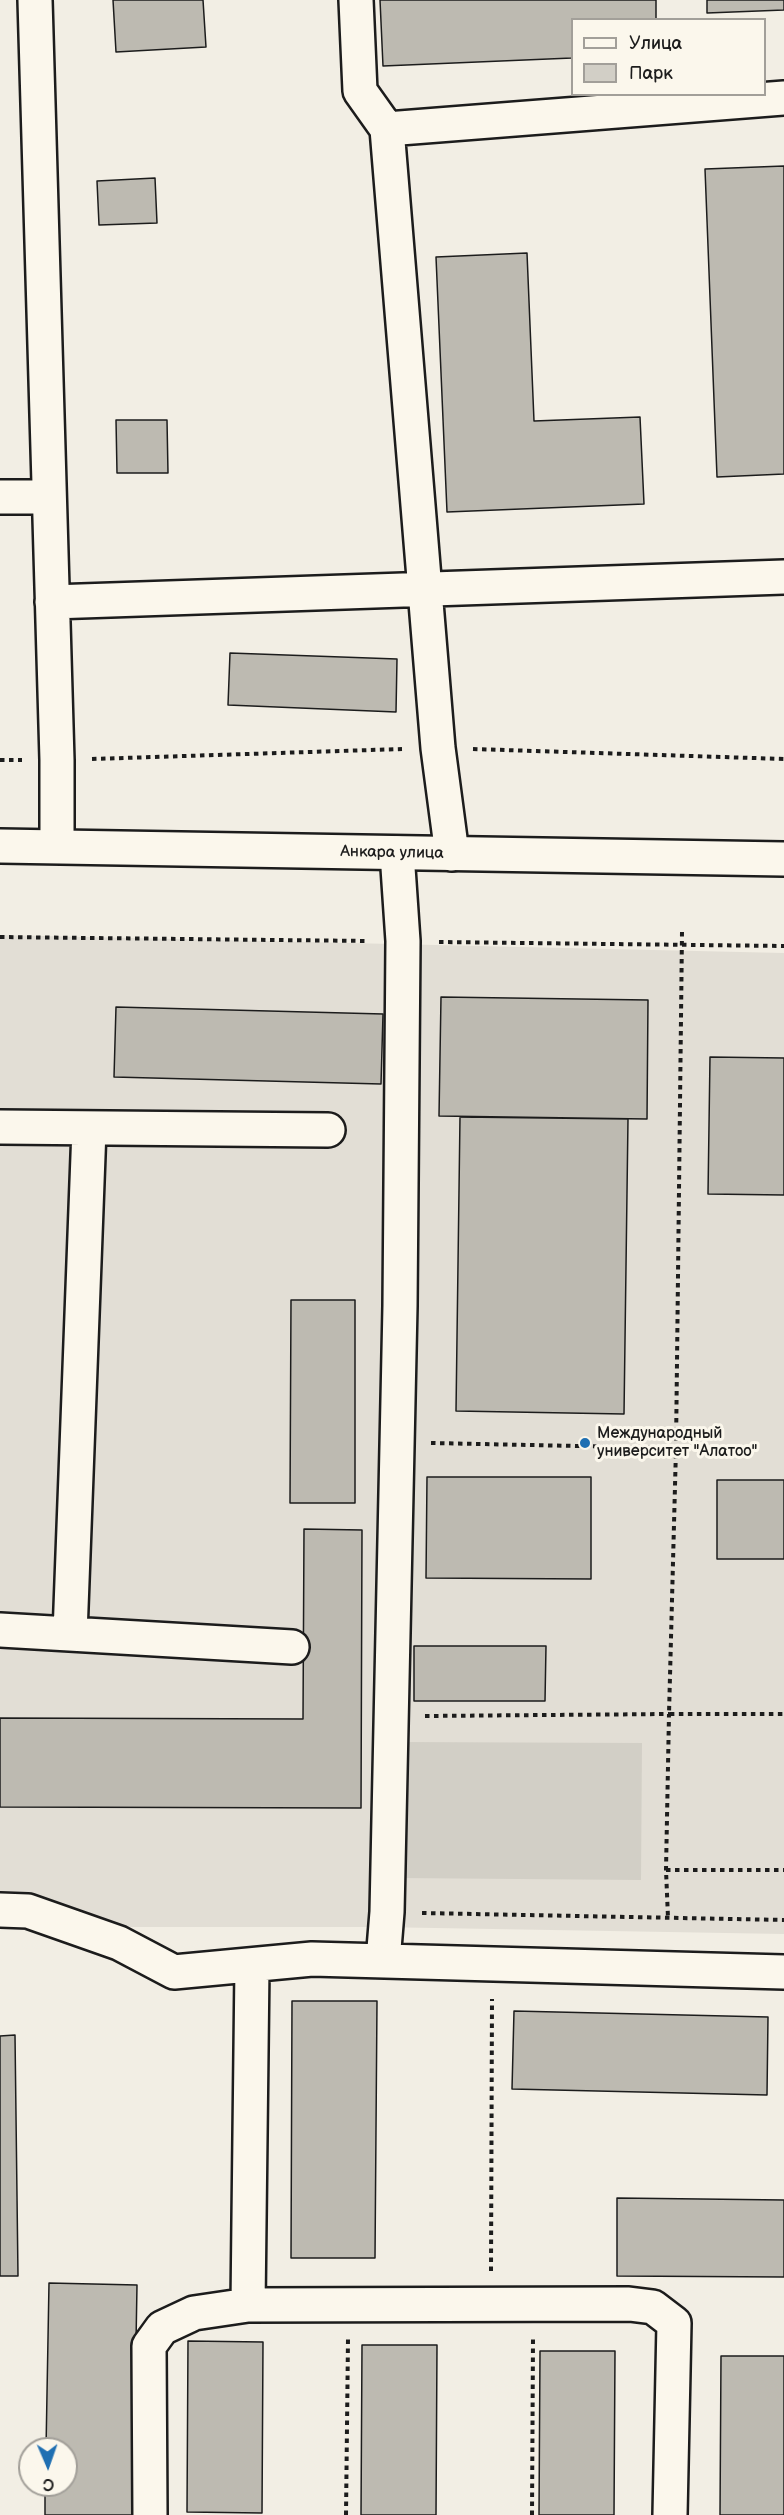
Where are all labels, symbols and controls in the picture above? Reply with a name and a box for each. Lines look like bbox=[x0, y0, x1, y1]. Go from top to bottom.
legend bbox=[571, 18, 766, 96]
text: Улица bbox=[629, 33, 682, 54]
text: Парк bbox=[629, 63, 673, 84]
street label: Анкара улица bbox=[340, 842, 444, 864]
place label: Международный университет "Алатоо" bbox=[597, 1424, 758, 1462]
marker: Международный университет "Алатоо" bbox=[578, 1436, 592, 1450]
north arrow bbox=[18, 2437, 78, 2497]
text: С bbox=[43, 2474, 54, 2493]

